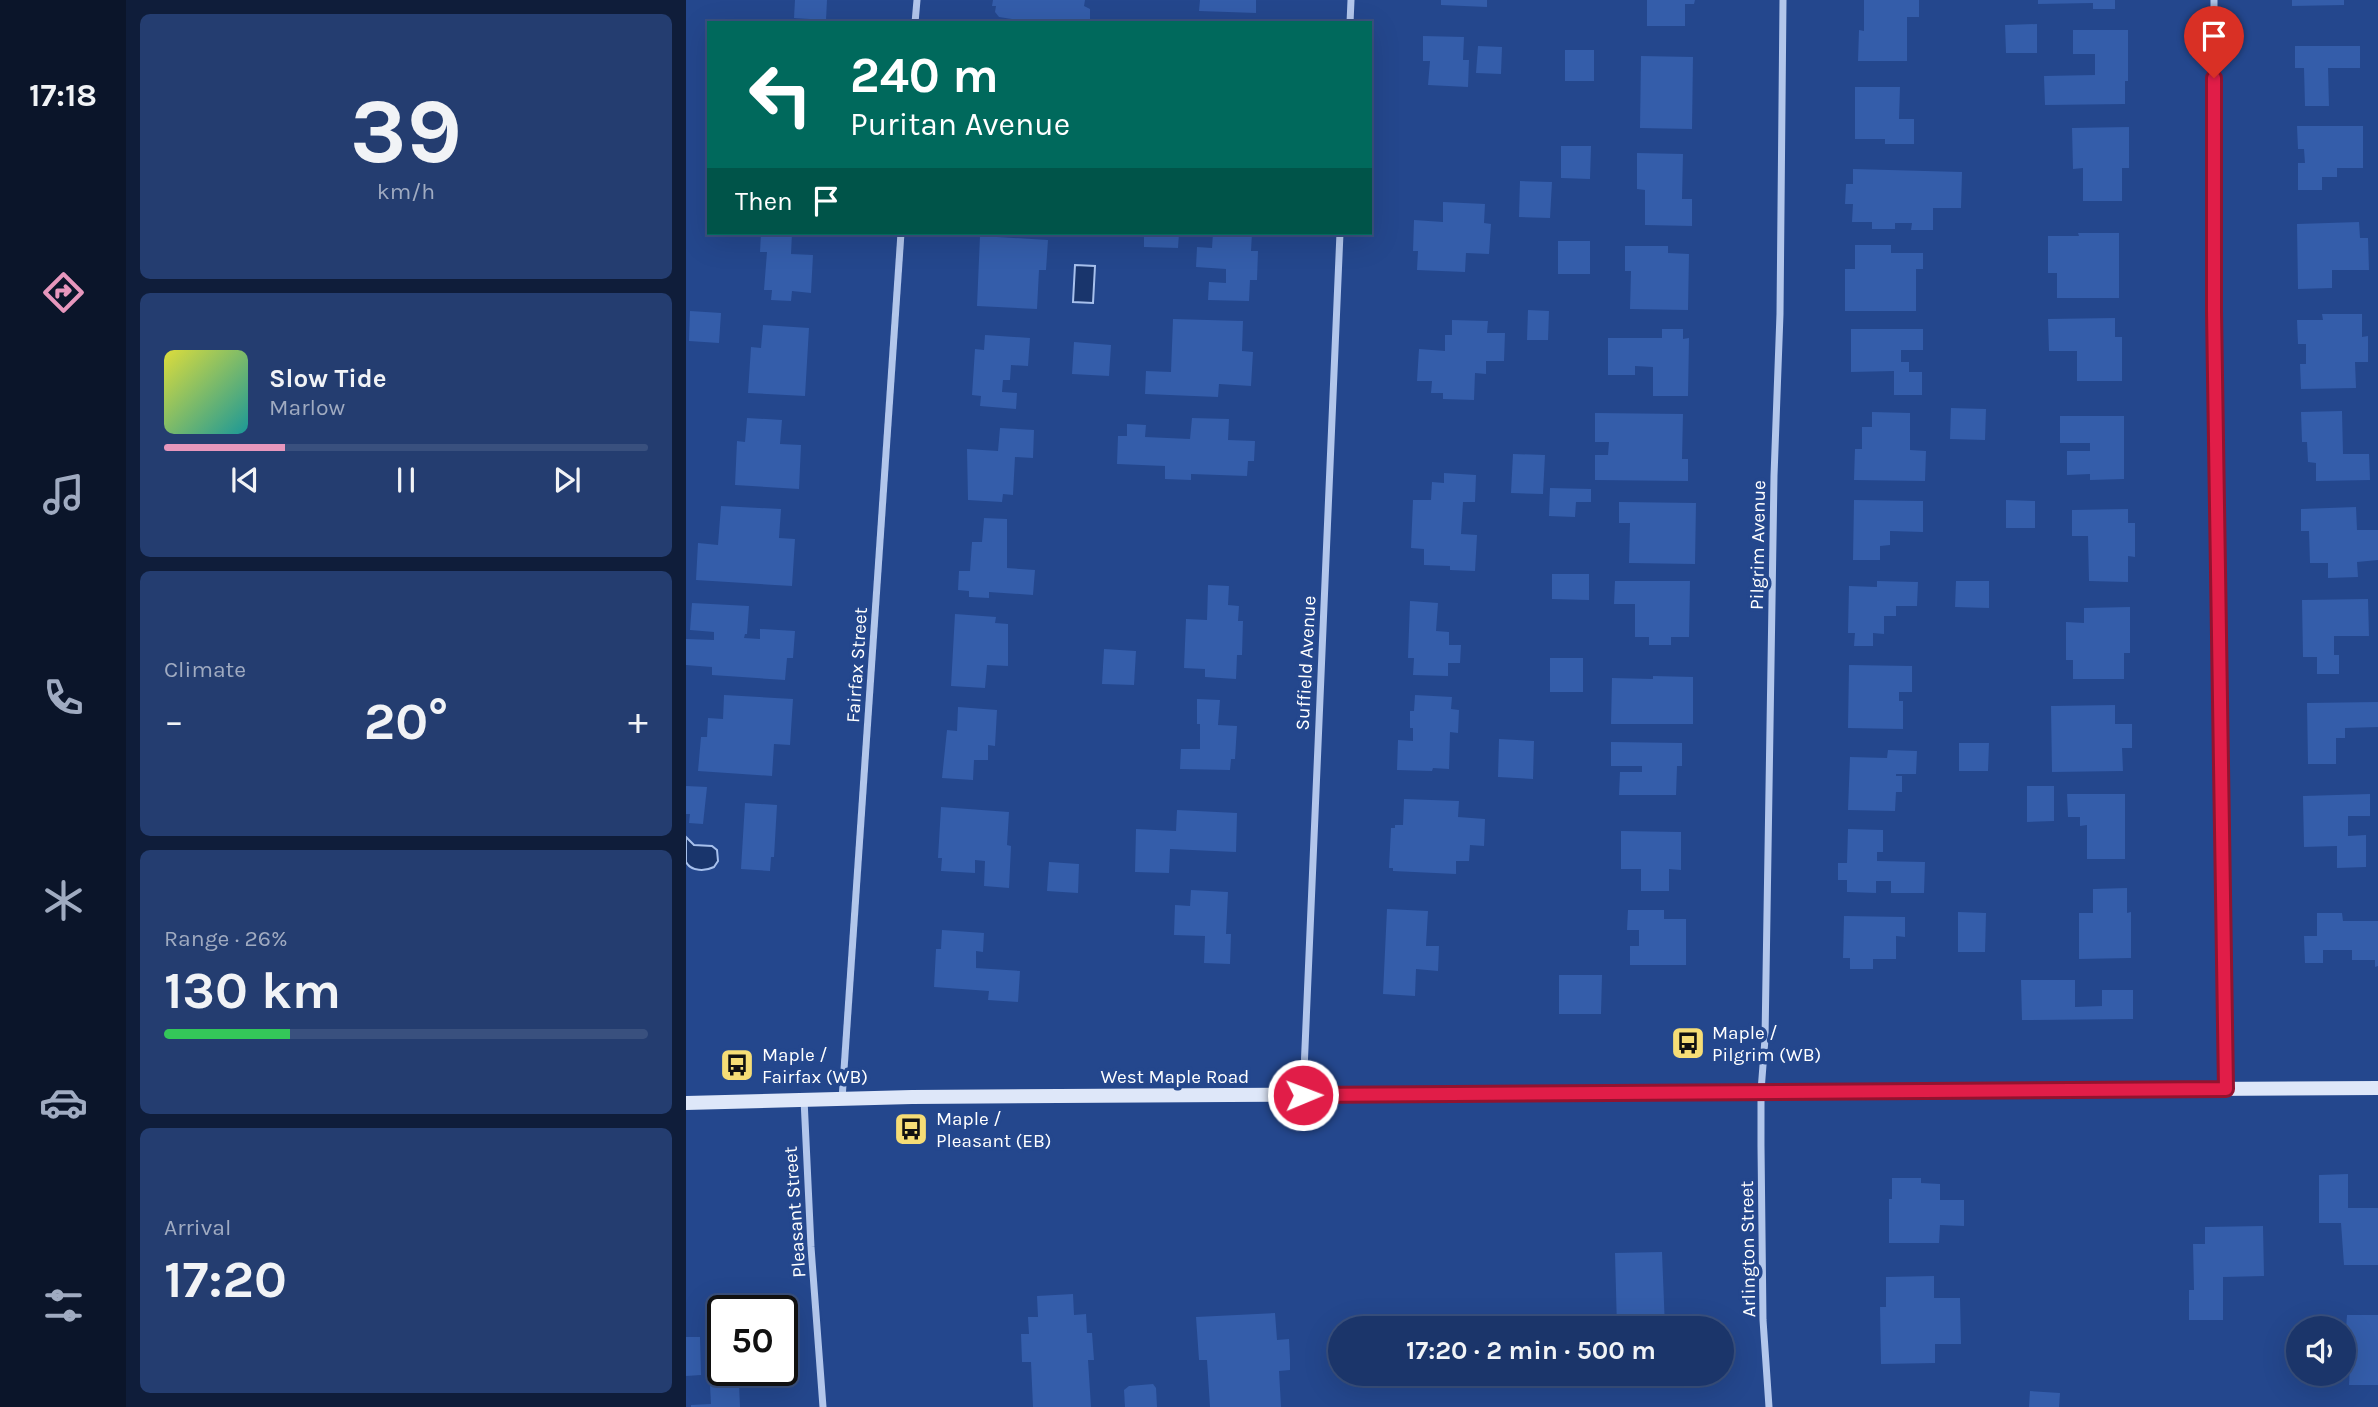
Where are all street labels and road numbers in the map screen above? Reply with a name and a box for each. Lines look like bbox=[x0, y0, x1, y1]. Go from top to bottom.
street label: Pilgrim Avenue bbox=[1746, 480, 1770, 610]
street label: Suffield Avenue bbox=[1291, 595, 1321, 731]
street label: Fairfax Street bbox=[842, 607, 872, 724]
street label: West Maple Road bbox=[1101, 1066, 1249, 1088]
street label: Pleasant Street bbox=[779, 1145, 811, 1278]
street label: Arlington Street bbox=[1736, 1180, 1760, 1317]

